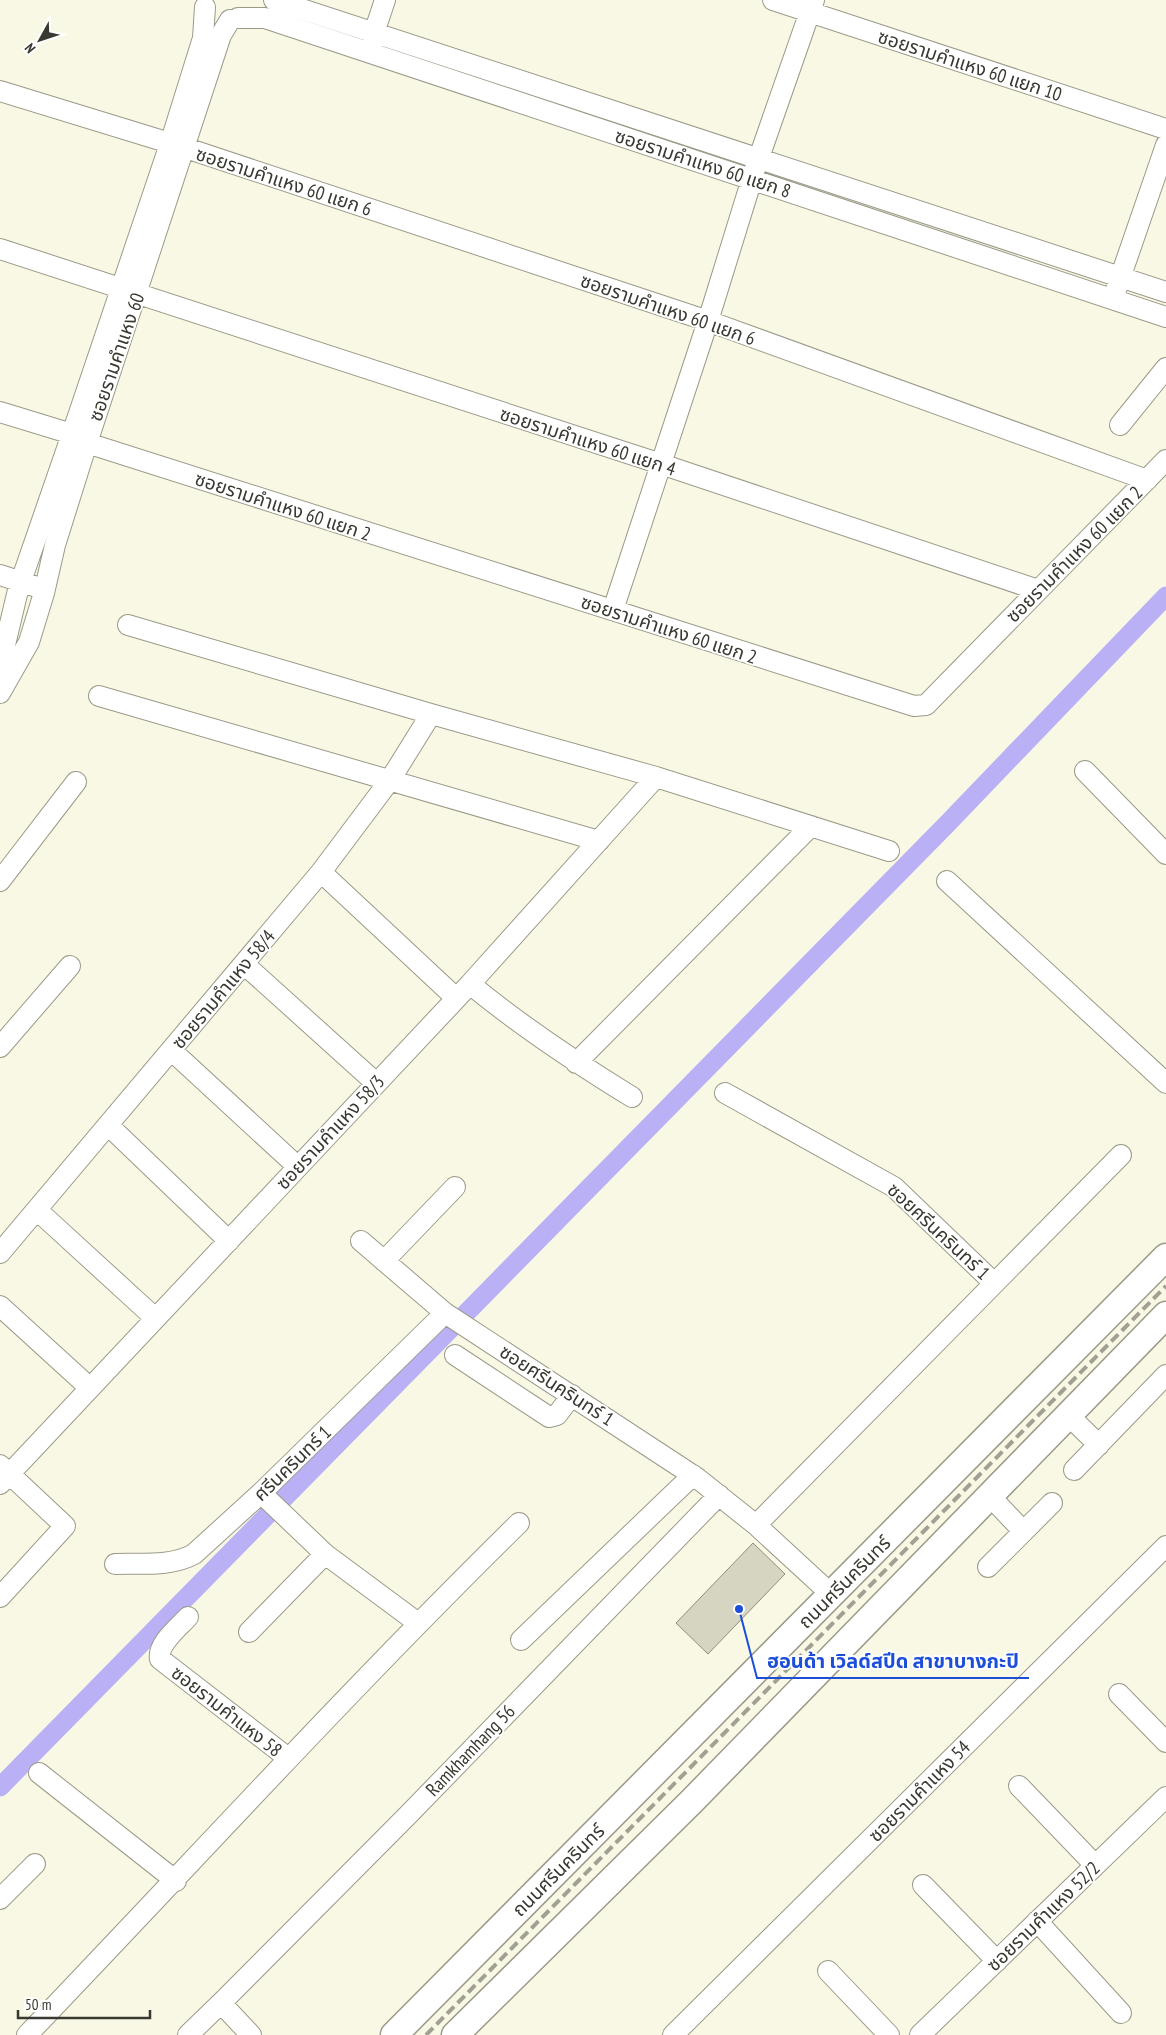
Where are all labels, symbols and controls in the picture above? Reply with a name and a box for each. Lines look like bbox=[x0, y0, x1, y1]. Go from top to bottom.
north arrow bbox=[15, 15, 65, 65]
street label: ซอยรามคำแหง 60 แยก 10 bbox=[875, 24, 1065, 106]
text: N bbox=[21, 40, 39, 57]
street label: ซอยรามคำแหง 60 แยก 8 bbox=[612, 123, 794, 203]
street label: ซอยรามคำแหง 60 แยก 6 bbox=[193, 141, 375, 221]
street label: ซอยรามคำแหง 60 แยก 6 bbox=[577, 268, 759, 350]
street label: ซอยรามคำแหง 60 bbox=[83, 290, 149, 424]
street label: ซอยรามคำแหง 60 แยก 4 bbox=[497, 401, 679, 481]
street label: ซอยรามคำแหง 60 แยก 2 bbox=[192, 466, 374, 546]
street label: ซอยรามคำแหง 60 แยก 2 bbox=[1001, 481, 1147, 627]
street label: ซอยรามคำแหง 60 แยก 2 bbox=[578, 589, 760, 669]
street label: ซอยรามคำแหง 58/4 bbox=[166, 924, 280, 1053]
street label: ซอยรามคำแหง 58/3 bbox=[271, 1070, 389, 1194]
street label: ซอยศรีนครินทร์ 1 bbox=[883, 1177, 995, 1285]
street label: ซอยศรีนครินทร์ 1 bbox=[495, 1339, 619, 1431]
street label: ศรีนครินทร์ 1 bbox=[248, 1420, 336, 1506]
street label: ถนนศรีนครินทร์ bbox=[793, 1530, 896, 1633]
callout: ฮอนด้า เวิลด์สปีด สาขาบางกะปิ bbox=[757, 1643, 1029, 1678]
text: ฮอนด้า เวิลด์สปีด สาขาบางกะปิ bbox=[767, 1648, 1019, 1674]
street label: ซอยรามคำแหง 58 bbox=[167, 1660, 287, 1762]
street label: Ramkhamhang 56 bbox=[420, 1699, 520, 1801]
street label: ซอยรามคำแหง 54 bbox=[863, 1735, 975, 1847]
street label: ถนนศรีนครินทร์ bbox=[507, 1818, 610, 1921]
street label: ซอยรามคำแหง 52/2 bbox=[981, 1856, 1105, 1976]
scale bar bbox=[18, 1988, 150, 2020]
text: 50 m bbox=[25, 1995, 51, 2014]

